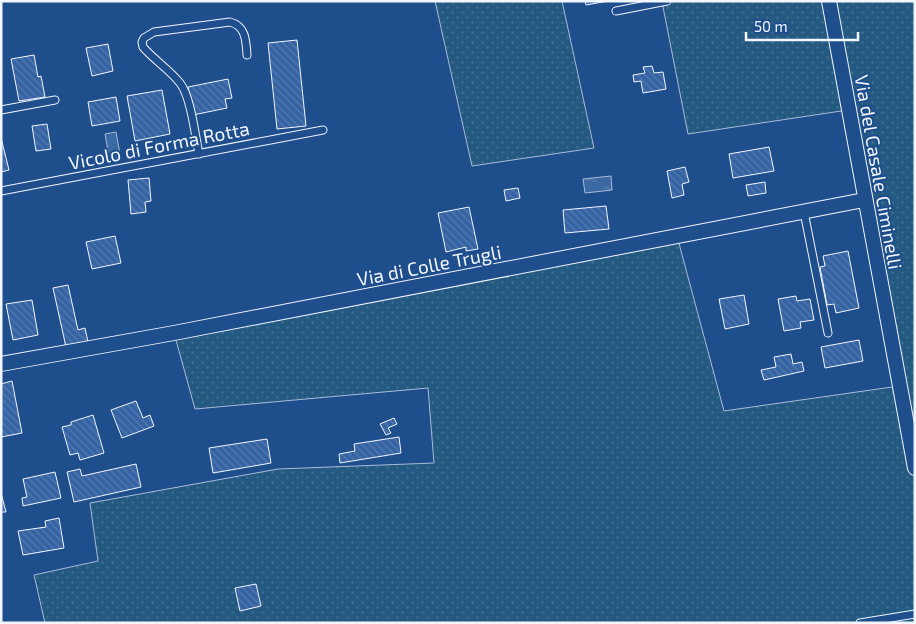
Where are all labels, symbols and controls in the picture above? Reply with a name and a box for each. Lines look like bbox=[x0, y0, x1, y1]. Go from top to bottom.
scale bar bbox=[746, 10, 858, 42]
text: 50 m bbox=[754, 17, 788, 35]
street label: Via del Casale Ciminelli bbox=[851, 73, 907, 271]
street label: Vicolo di Forma Rotta bbox=[67, 116, 251, 174]
street label: Via di Colle Trugli bbox=[355, 240, 503, 290]

